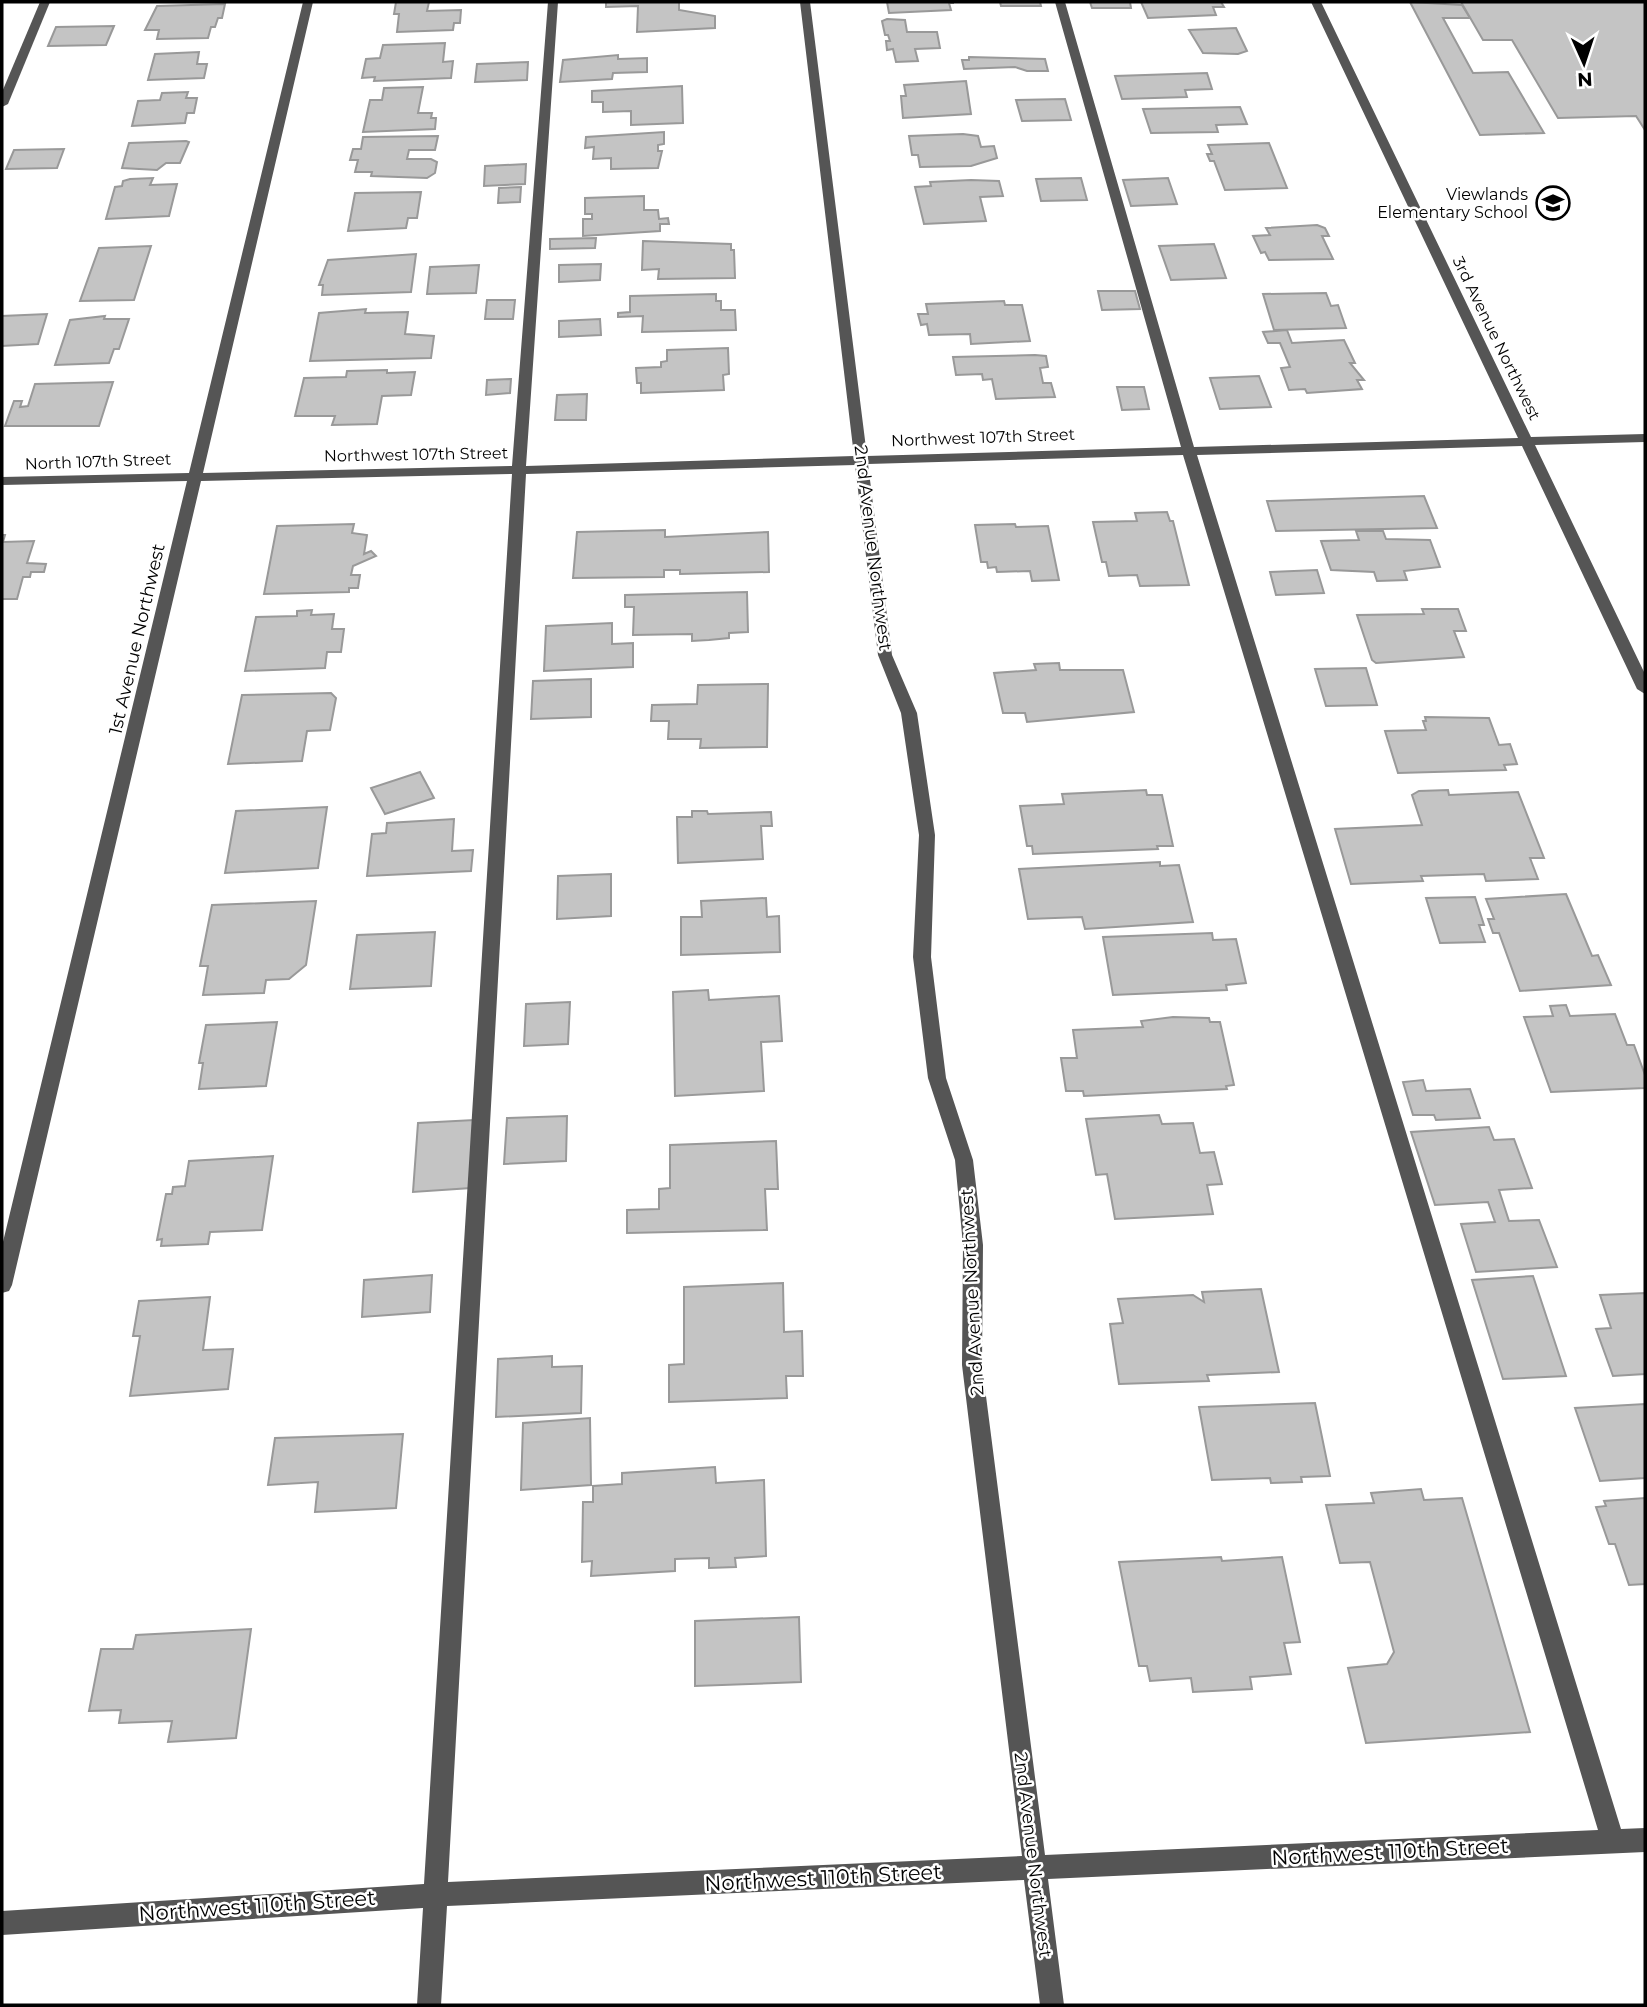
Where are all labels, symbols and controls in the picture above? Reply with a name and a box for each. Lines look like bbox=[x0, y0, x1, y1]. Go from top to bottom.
north arrow bbox=[1549, 28, 1619, 98]
text: N bbox=[1577, 68, 1593, 91]
school or university icon: Viewlands Elementary School bbox=[1534, 184, 1572, 222]
place label: Viewlands Elementary School bbox=[1377, 185, 1528, 222]
street label: 3rd Avenue Northwest bbox=[1449, 253, 1545, 423]
street label: Northwest 107th Street bbox=[891, 425, 1076, 450]
street label: Northwest 107th Street bbox=[324, 443, 509, 466]
street label: 2nd Avenue Northwest bbox=[849, 444, 897, 652]
street label: North 107th Street bbox=[24, 449, 172, 474]
street label: 1st Avenue Northwest bbox=[104, 541, 170, 737]
street label: 2nd Avenue Northwest bbox=[956, 1188, 988, 1396]
street label: 2nd Avenue Northwest bbox=[1009, 1751, 1057, 1959]
street label: Northwest 110th Street bbox=[1271, 1833, 1509, 1870]
street label: Northwest 110th Street bbox=[704, 1859, 942, 1896]
street label: Northwest 110th Street bbox=[138, 1885, 376, 1926]

